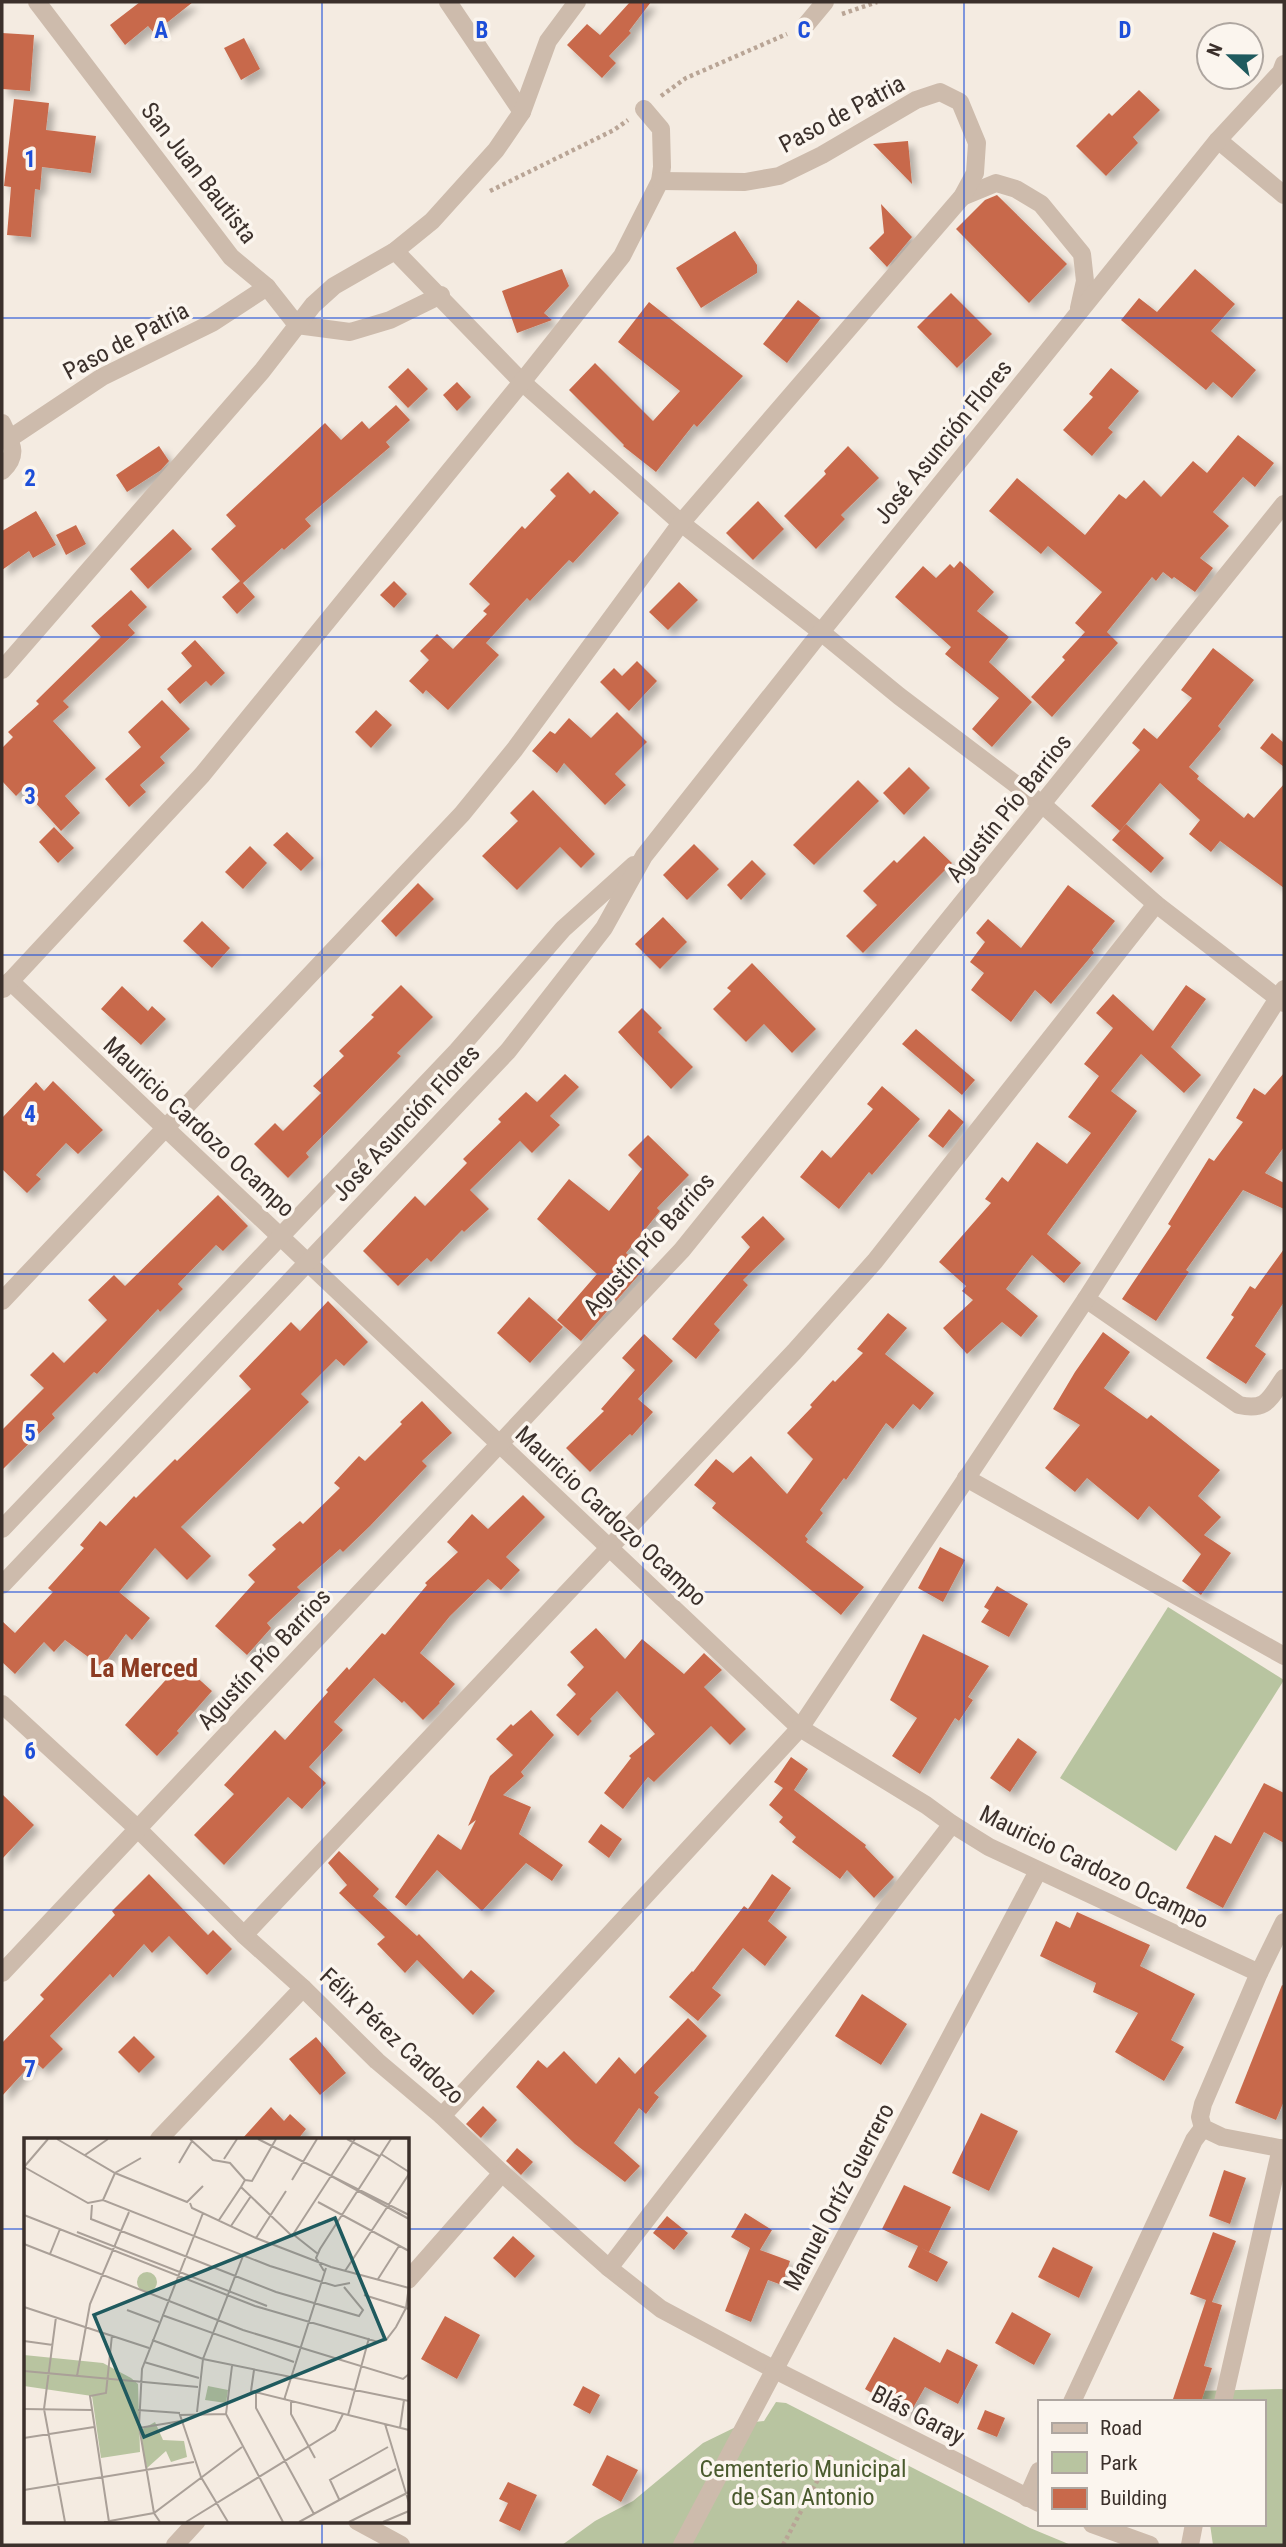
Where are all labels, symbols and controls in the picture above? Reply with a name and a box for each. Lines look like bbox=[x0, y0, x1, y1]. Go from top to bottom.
text: A bbox=[154, 17, 168, 44]
text: B bbox=[476, 17, 488, 44]
text: C bbox=[797, 17, 811, 44]
text: D bbox=[1119, 17, 1132, 44]
north arrow bbox=[1195, 21, 1265, 91]
text: N bbox=[1202, 40, 1228, 60]
street label: Paso de Patria bbox=[775, 69, 909, 159]
street label: San Juan Bautista bbox=[135, 97, 263, 249]
text: 1 bbox=[24, 146, 36, 173]
street label: Paso de Patria bbox=[59, 296, 193, 386]
street label: José Asunción Flores bbox=[868, 354, 1018, 530]
text: 2 bbox=[24, 465, 36, 492]
street label: Agustín Pío Barrios bbox=[941, 728, 1077, 888]
text: 3 bbox=[24, 783, 36, 810]
street label: Mauricio Cardozo Ocampo bbox=[98, 1031, 300, 1223]
street label: José Asunción Flores bbox=[326, 1039, 486, 1207]
text: 4 bbox=[24, 1101, 36, 1128]
street label: Agustín Pío Barrios bbox=[578, 1167, 720, 1321]
text: 5 bbox=[24, 1420, 36, 1447]
street label: Mauricio Cardozo Ocampo bbox=[510, 1420, 712, 1612]
street label: Agustín Pío Barrios bbox=[192, 1583, 336, 1735]
district label: La Merced bbox=[90, 1653, 198, 1683]
text: 6 bbox=[24, 1738, 36, 1765]
street label: Mauricio Cardozo Ocampo bbox=[975, 1799, 1213, 1935]
street label: Félix Pérez Cardozo bbox=[314, 1962, 470, 2110]
text: 7 bbox=[24, 2056, 36, 2083]
street label: Manuel Ortíz Guerrero bbox=[778, 2099, 900, 2295]
inset map bbox=[24, 2138, 410, 2522]
street label: Blás Garay bbox=[867, 2380, 969, 2450]
legend bbox=[1038, 2400, 1265, 2526]
text: Road bbox=[1100, 2416, 1142, 2440]
text: Park bbox=[1100, 2451, 1138, 2475]
park label: Cementerio Municipal de San Antonio bbox=[700, 2455, 906, 2511]
text: Building bbox=[1100, 2486, 1167, 2510]

